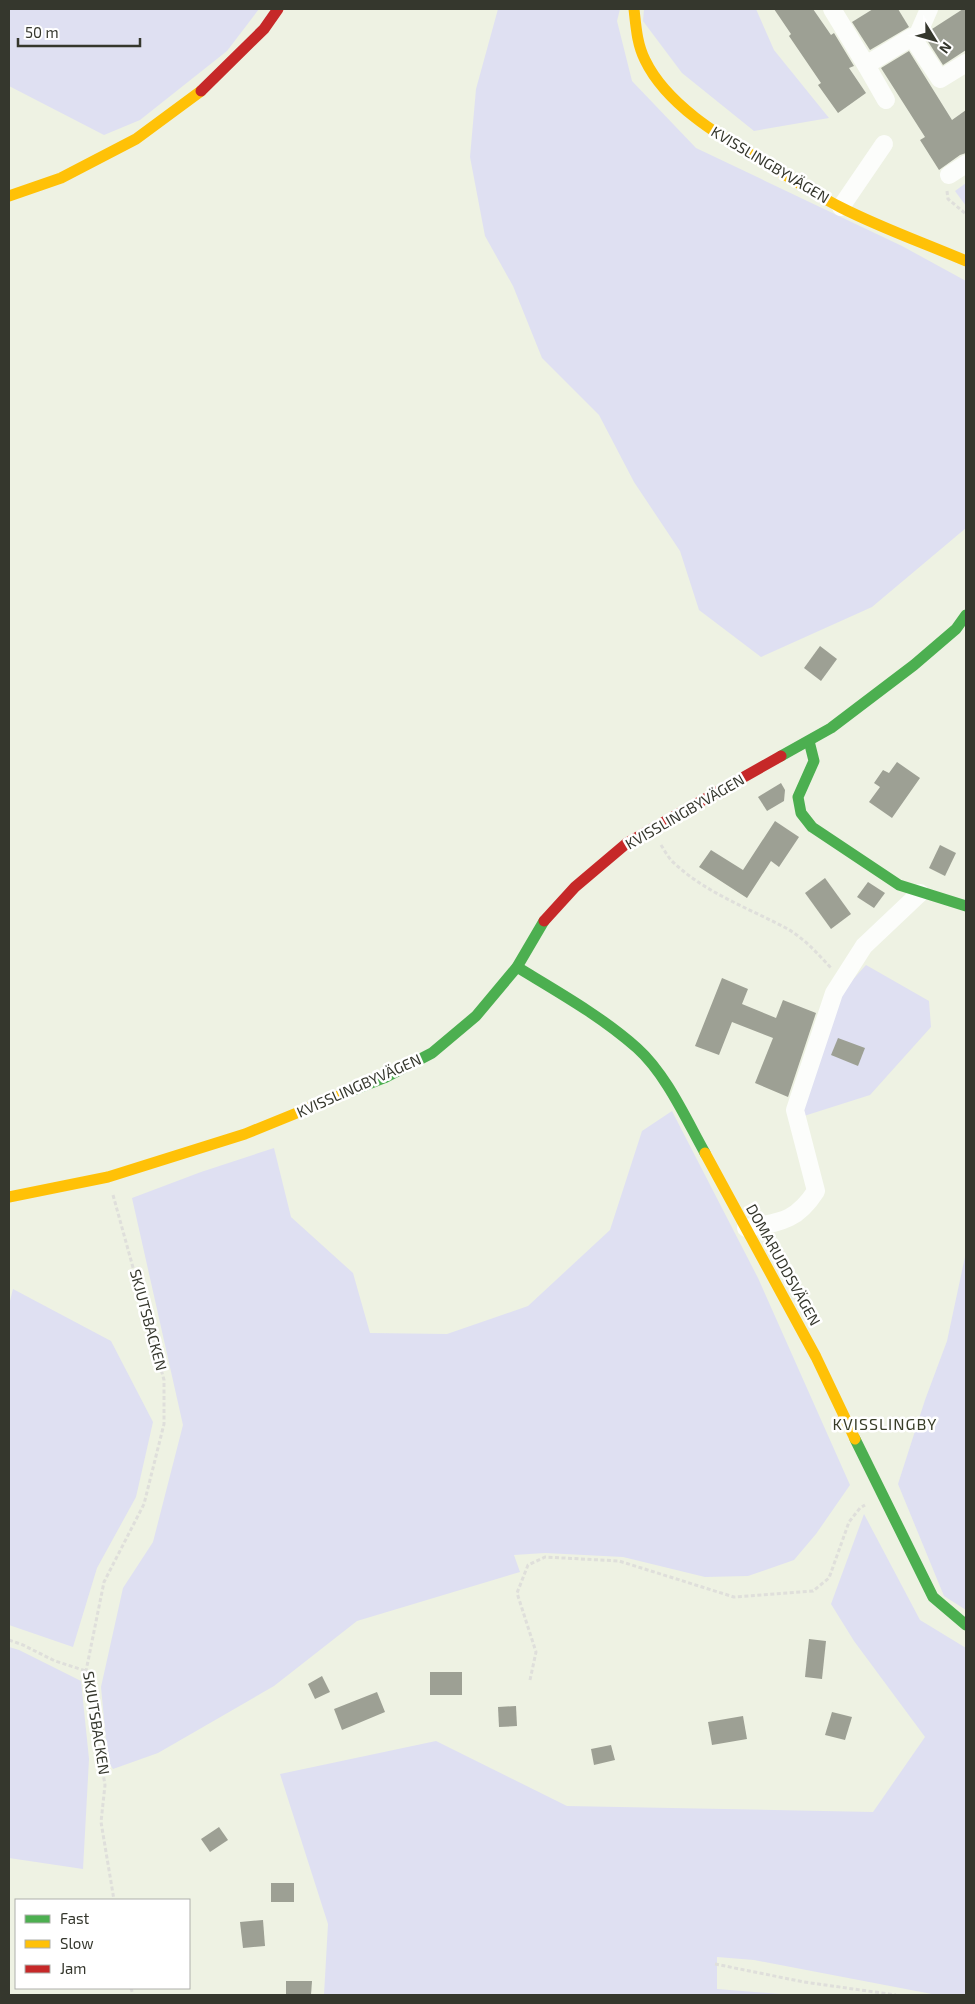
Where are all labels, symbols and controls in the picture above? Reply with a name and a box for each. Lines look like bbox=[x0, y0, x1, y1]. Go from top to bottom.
scale bar bbox=[18, 15, 140, 47]
north arrow bbox=[910, 15, 960, 65]
text: 50 m bbox=[25, 23, 59, 41]
text: N bbox=[936, 39, 956, 57]
street label: KVISSLINGBYVÄGEN bbox=[708, 122, 833, 206]
street label: KVISSLINGBYVÄGEN bbox=[622, 770, 747, 853]
street label: KVISSLINGBYVÄGEN bbox=[294, 1050, 424, 1121]
street label: DOMARUDDSVÄGEN bbox=[743, 1201, 825, 1329]
street label: SKJUTSBACKEN bbox=[127, 1267, 171, 1372]
district label: KVISSLINGBY bbox=[833, 1414, 937, 1433]
street label: SKJUTSBACKEN bbox=[80, 1670, 114, 1776]
legend bbox=[15, 1899, 190, 1989]
text: Fast bbox=[60, 1909, 90, 1927]
text: Slow bbox=[60, 1934, 94, 1952]
text: Jam bbox=[60, 1959, 86, 1977]

